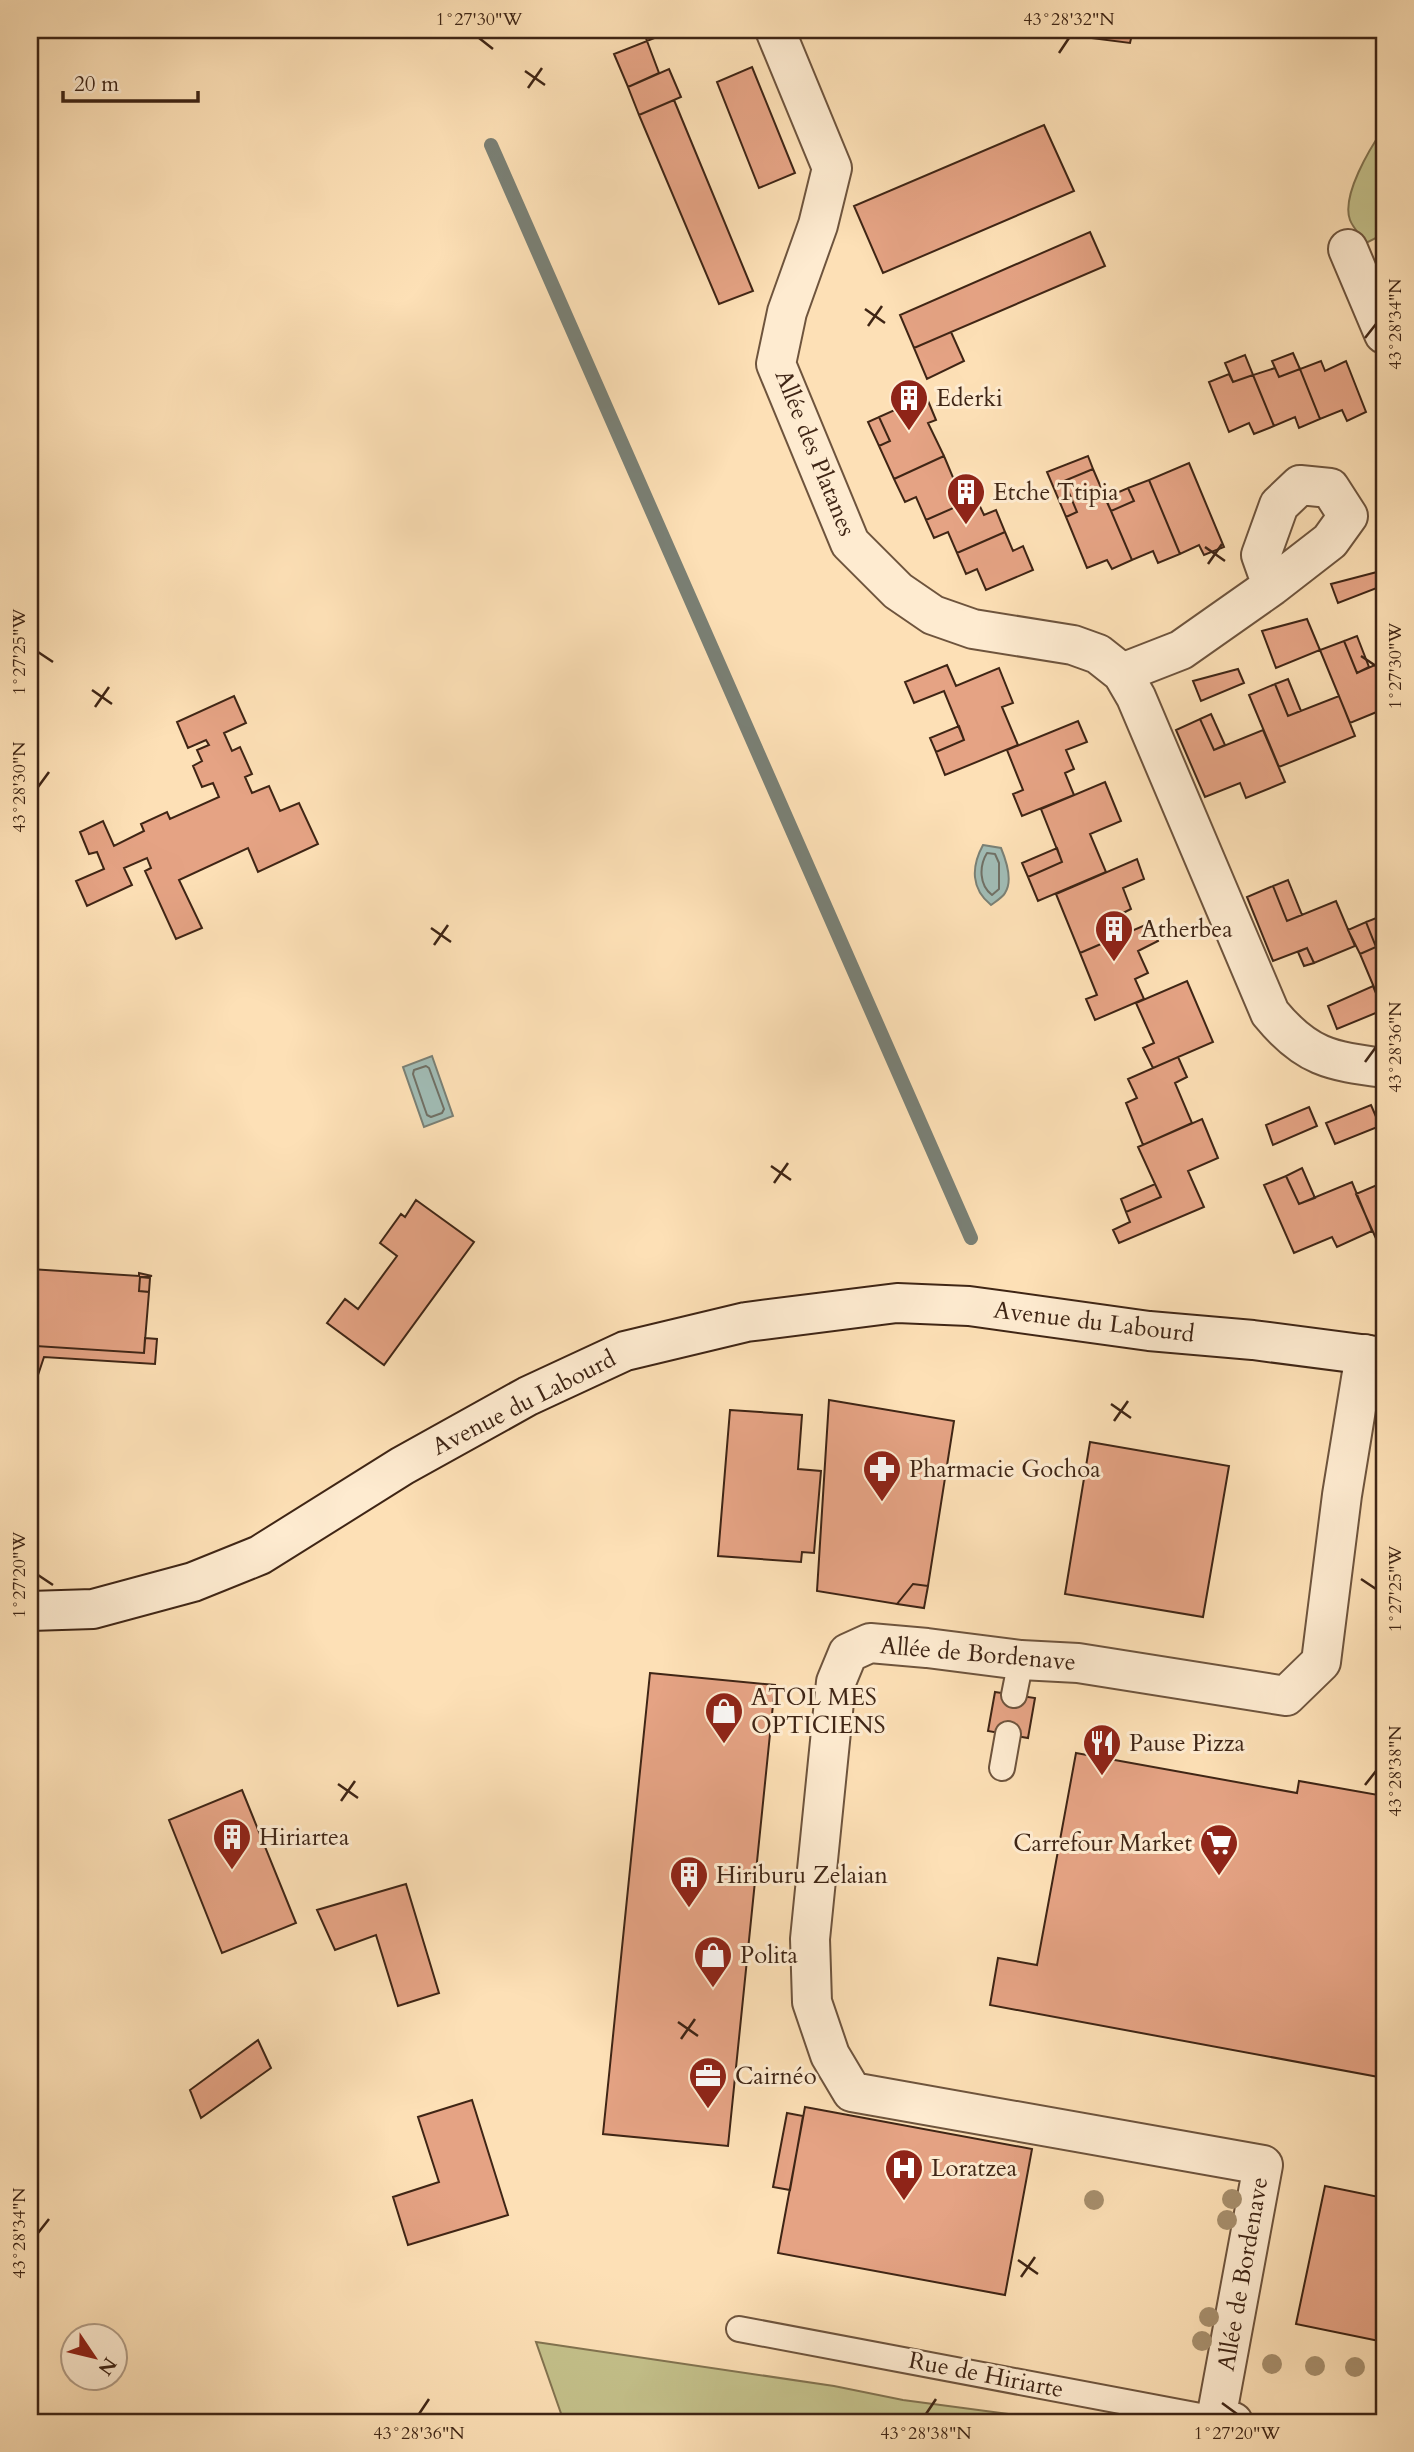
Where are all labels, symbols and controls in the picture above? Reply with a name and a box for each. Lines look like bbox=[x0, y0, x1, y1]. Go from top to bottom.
text: 1°27'30"W bbox=[436, 7, 522, 32]
text: 43°28'32"N bbox=[1023, 7, 1115, 32]
scale bar bbox=[63, 60, 198, 104]
text: 20 m bbox=[74, 70, 119, 99]
text: 43°28'34"N bbox=[1383, 278, 1408, 370]
street label: Allée des Platanes bbox=[767, 365, 863, 541]
building icon: Ederki bbox=[888, 377, 930, 432]
place label: Ederki bbox=[936, 382, 1003, 415]
building icon: Etche Ttipia bbox=[945, 471, 987, 526]
place label: Etche Ttipia bbox=[993, 476, 1119, 509]
text: 1°27'25"W bbox=[7, 609, 32, 695]
text: 1°27'30"W bbox=[1383, 623, 1408, 709]
text: 43°28'30"N bbox=[7, 741, 32, 833]
building icon: Atherbea bbox=[1093, 908, 1135, 963]
place label: Atherbea bbox=[1141, 913, 1233, 946]
text: 43°28'36"N bbox=[1383, 1001, 1408, 1093]
street label: Avenue du Labourd bbox=[992, 1293, 1197, 1351]
street label: Avenue du Labourd bbox=[426, 1342, 622, 1464]
pharmacy icon: Pharmacie Gochoa bbox=[861, 1448, 903, 1503]
place label: Pharmacie Gochoa bbox=[909, 1453, 1101, 1486]
text: 1°27'20"W bbox=[7, 1532, 32, 1618]
text: 1°27'25"W bbox=[1383, 1546, 1408, 1632]
street label: Allée de Bordenave bbox=[879, 1629, 1077, 1679]
place label: ATOL MES OPTICIENS bbox=[751, 1681, 886, 1742]
shop icon: ATOL MES OPTICIENS bbox=[703, 1690, 745, 1745]
restaurant icon: Pause Pizza bbox=[1081, 1722, 1123, 1777]
text: 43°28'38"N bbox=[1383, 1725, 1408, 1817]
place label: Pause Pizza bbox=[1129, 1727, 1245, 1760]
building icon: Hiriartea bbox=[211, 1816, 253, 1871]
place label: Hiriartea bbox=[259, 1821, 350, 1854]
supermarket icon: Carrefour Market bbox=[1198, 1822, 1240, 1877]
place label: Carrefour Market bbox=[1013, 1827, 1192, 1860]
building icon: Hiriburu Zelaian bbox=[668, 1854, 710, 1909]
place label: Hiriburu Zelaian bbox=[716, 1859, 888, 1892]
shop icon: Polita bbox=[692, 1934, 734, 1989]
place label: Polita bbox=[740, 1939, 799, 1972]
office icon: Cairnéo bbox=[687, 2055, 729, 2110]
place label: Cairnéo bbox=[735, 2060, 817, 2093]
hospital icon: Loratzea bbox=[883, 2147, 925, 2202]
place label: Loratzea bbox=[931, 2152, 1018, 2185]
street label: Allée de Bordenave bbox=[1210, 2174, 1276, 2374]
text: 43°28'34"N bbox=[7, 2187, 32, 2279]
north arrow bbox=[60, 2322, 130, 2392]
street label: Rue de Hiriarte bbox=[906, 2344, 1066, 2406]
text: N bbox=[91, 2352, 122, 2381]
text: 43°28'36"N bbox=[373, 2421, 465, 2446]
text: 43°28'38"N bbox=[880, 2421, 972, 2446]
text: 1°27'20"W bbox=[1194, 2421, 1280, 2446]

